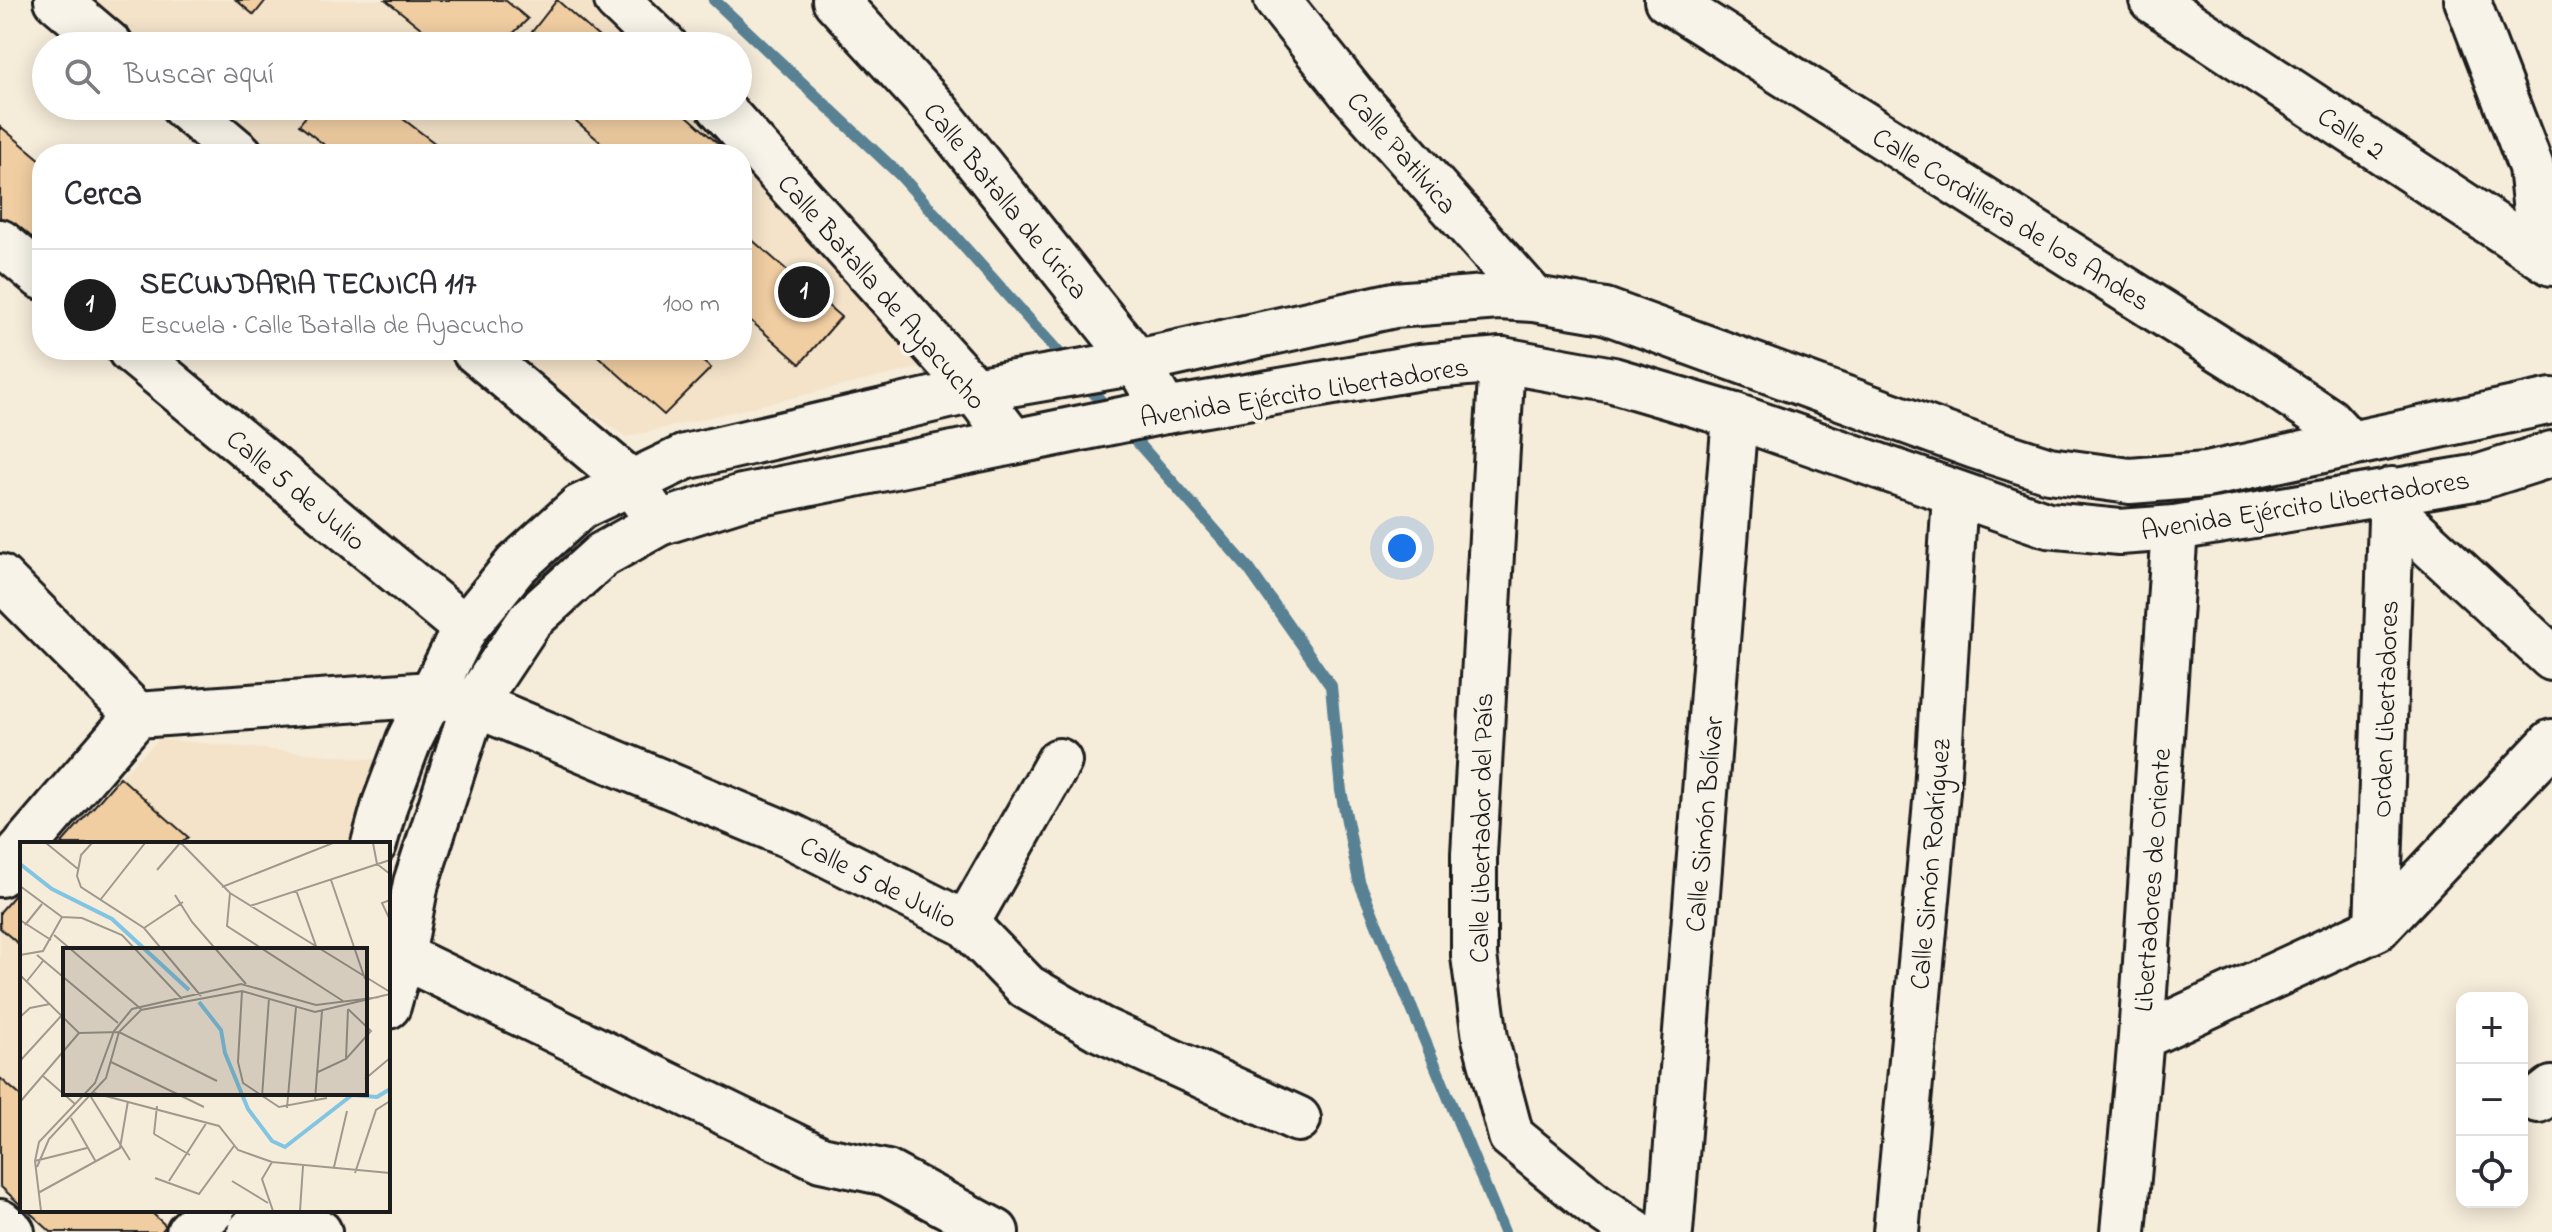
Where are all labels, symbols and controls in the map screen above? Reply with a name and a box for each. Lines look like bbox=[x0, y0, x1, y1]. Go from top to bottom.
search box bbox=[32, 32, 752, 120]
icon: search bbox=[60, 54, 104, 98]
text: Buscar aquí bbox=[124, 54, 274, 98]
street label: Calle Patilvica bbox=[1335, 84, 1466, 225]
street label: Calle Batalla de Úrica bbox=[912, 95, 1097, 310]
street label: Calle 2 bbox=[2308, 98, 2392, 172]
street label: Calle Cordillera de los Andes bbox=[1863, 119, 2157, 323]
street label: Calle Batalla de Ayacucho bbox=[766, 166, 995, 420]
text: Cerca bbox=[64, 171, 142, 221]
pin: 1 bbox=[778, 262, 830, 322]
text: SECUNDARIA TECNICA 117 bbox=[140, 264, 476, 308]
text: 1 bbox=[86, 286, 94, 324]
text: 100 m bbox=[663, 286, 720, 324]
text: Escuela · Calle Batalla de Ayacucho bbox=[140, 308, 524, 346]
street label: Avenida Ejército Libertadores bbox=[1137, 348, 1472, 441]
street label: Calle 5 de Julio bbox=[216, 421, 374, 563]
street label: Avenida Ejército Libertadores bbox=[2138, 461, 2473, 554]
your location bbox=[1382, 528, 1422, 568]
street label: Orden Libertadores bbox=[2363, 600, 2412, 819]
street label: Calle Libertador del País bbox=[1461, 693, 1506, 964]
street label: Calle Simón Bolívar bbox=[1677, 714, 1736, 934]
street label: Calle Simón Rodríguez bbox=[1901, 737, 1964, 992]
street label: Libertadores de Oriente bbox=[2125, 746, 2184, 1014]
street label: Calle 5 de Julio bbox=[792, 827, 963, 941]
inset map bbox=[20, 842, 390, 1212]
map controls bbox=[2456, 992, 2528, 1208]
button: + bbox=[2456, 992, 2528, 1064]
button: − bbox=[2456, 1064, 2528, 1136]
button: locate bbox=[2456, 1136, 2528, 1208]

